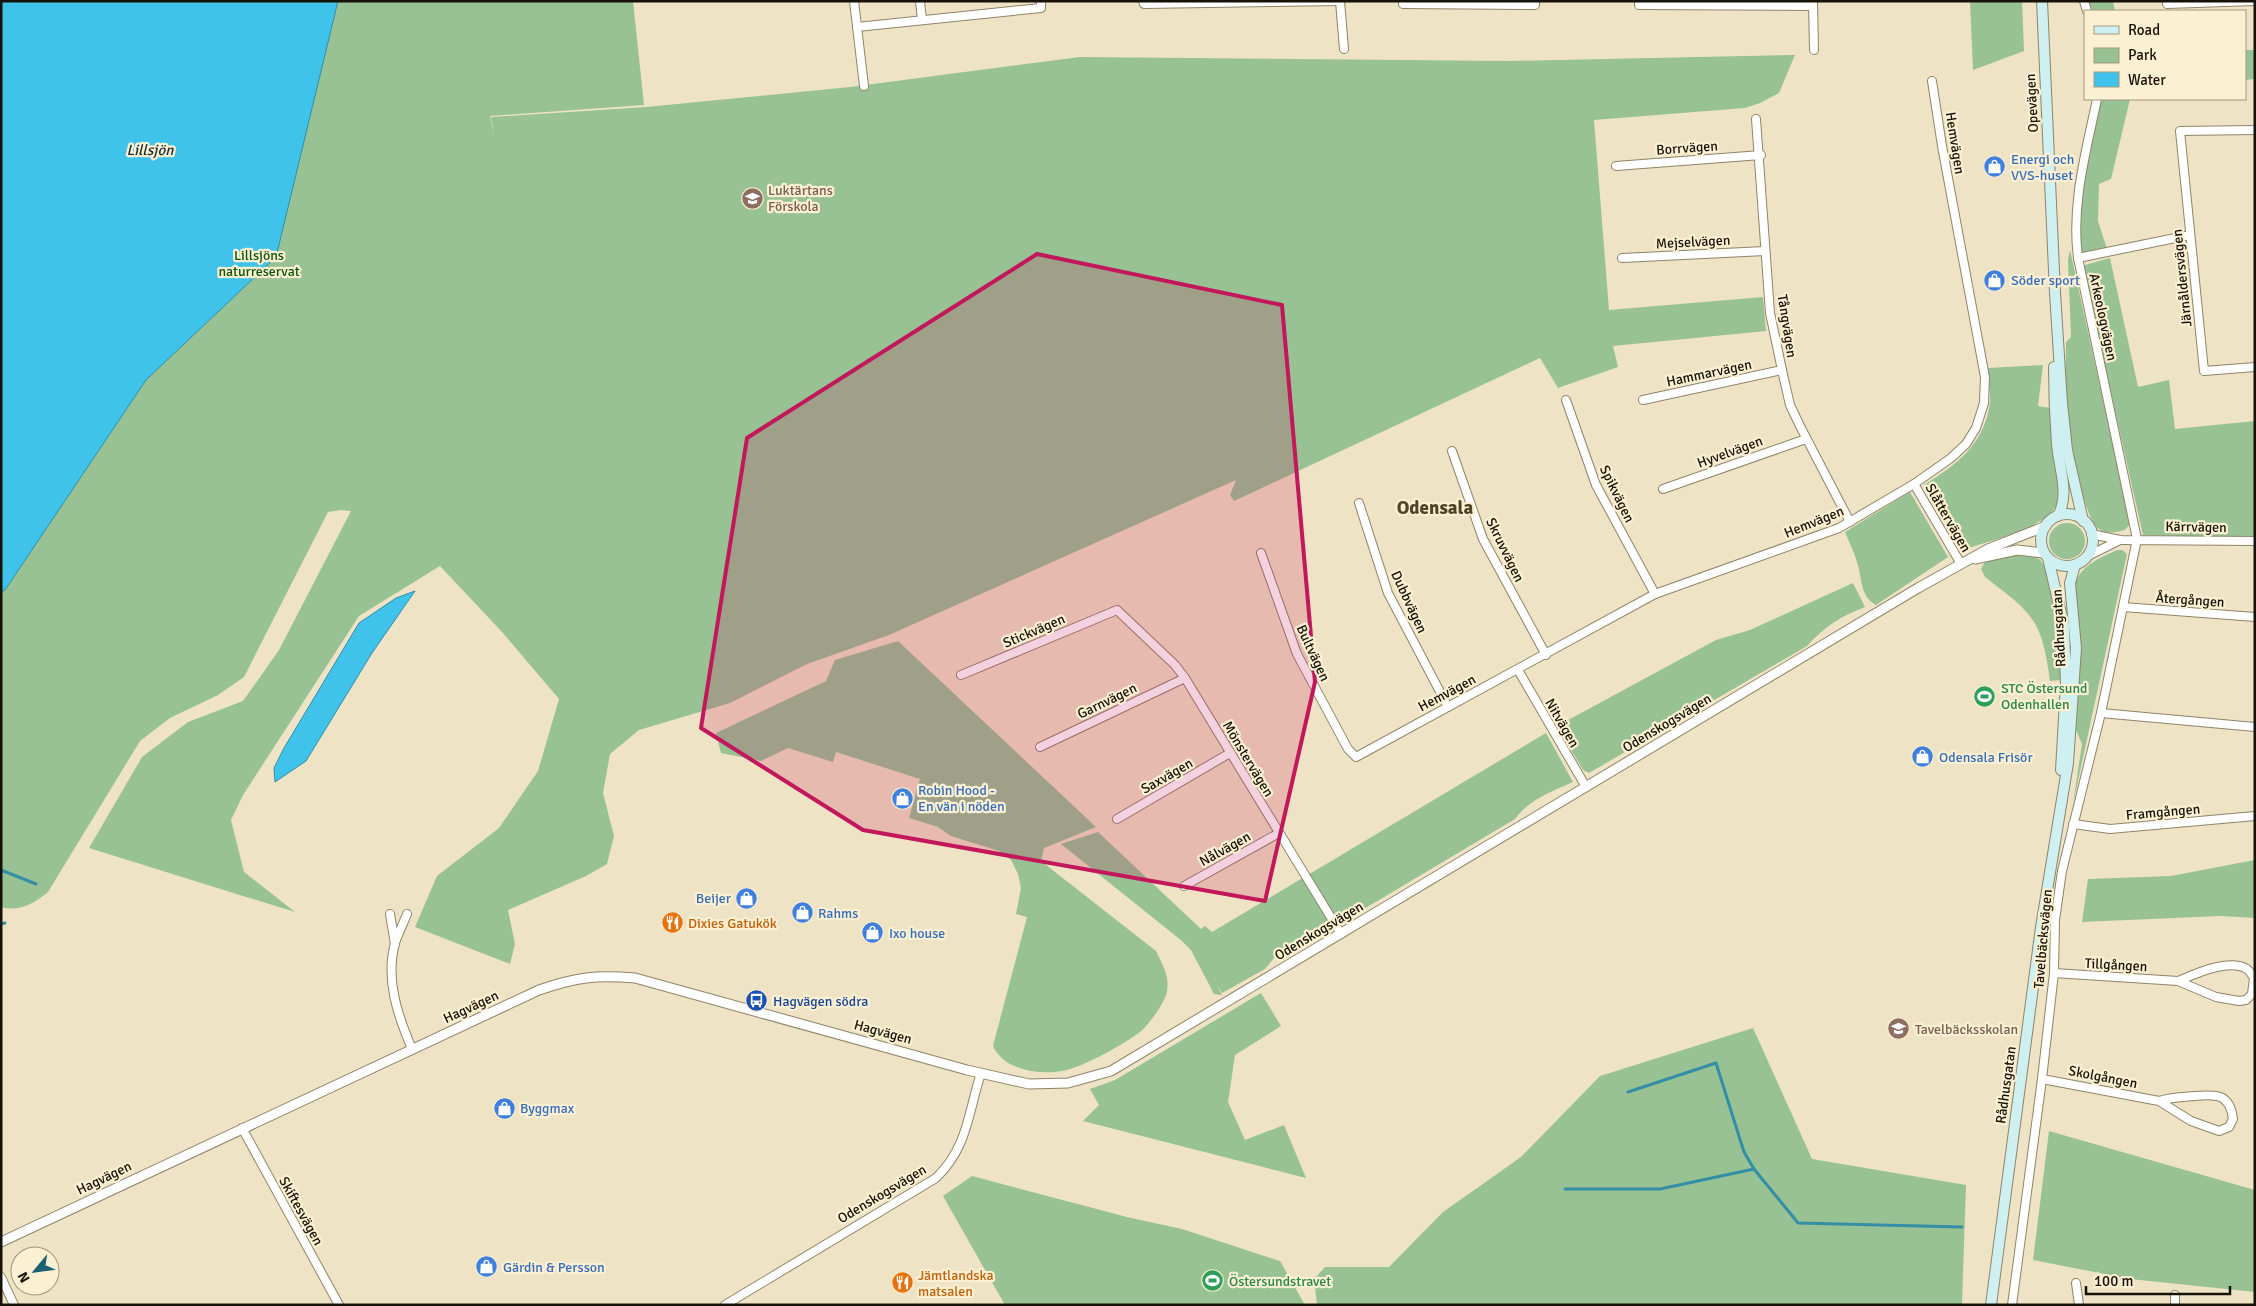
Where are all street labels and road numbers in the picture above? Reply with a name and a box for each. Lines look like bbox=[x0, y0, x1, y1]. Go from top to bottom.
street label: Opevägen bbox=[2022, 73, 2042, 133]
street label: Hemvägen bbox=[1942, 111, 1968, 175]
street label: Borrvägen bbox=[1656, 137, 1718, 159]
street label: Järnåldersvägen bbox=[2168, 228, 2196, 328]
street label: Mejselvägen bbox=[1655, 232, 1731, 252]
street label: Arkeologvägen bbox=[2085, 272, 2121, 362]
street label: Tångvägen bbox=[1774, 293, 1800, 359]
street label: Hammarvägen bbox=[1665, 356, 1753, 390]
street label: Hyvelvägen bbox=[1695, 432, 1765, 472]
street label: Spikvägen bbox=[1596, 463, 1638, 525]
street label: Slåttervägen bbox=[1922, 481, 1974, 555]
street label: Hemvägen bbox=[1782, 502, 1846, 542]
street label: Skruvvägen bbox=[1482, 515, 1528, 585]
street label: Kärrvägen bbox=[2165, 518, 2227, 536]
street label: Dubbvägen bbox=[1387, 568, 1431, 636]
street label: Rådhusgatan bbox=[2048, 589, 2070, 667]
street label: Återgången bbox=[2155, 589, 2225, 611]
street label: Stickvägen bbox=[1000, 610, 1068, 652]
street label: Bultvägen bbox=[1293, 622, 1333, 684]
street label: Hemvägen bbox=[1415, 671, 1479, 715]
street label: Garnvägen bbox=[1074, 679, 1140, 723]
street label: Odenskogsvägen bbox=[1620, 690, 1714, 756]
street label: Nitvägen bbox=[1541, 695, 1583, 751]
street label: Mönstervägen bbox=[1219, 718, 1277, 800]
street label: Saxvägen bbox=[1138, 754, 1196, 798]
street label: Framgången bbox=[2125, 800, 2201, 824]
street label: Nålvägen bbox=[1196, 828, 1254, 870]
street label: Tavelbäcksvägen bbox=[2030, 889, 2056, 989]
street label: Odenskogsvägen bbox=[1272, 898, 1366, 964]
street label: Tillgången bbox=[2084, 955, 2148, 975]
street label: Hagvägen bbox=[441, 987, 501, 1027]
street label: Hagvägen bbox=[852, 1016, 914, 1048]
street label: Rådhusgatan bbox=[1992, 1045, 2020, 1125]
street label: Skolgången bbox=[2067, 1062, 2139, 1092]
street label: Hagvägen bbox=[74, 1157, 134, 1199]
street label: Odenskogsvägen bbox=[835, 1161, 929, 1227]
street label: Skiftesvägen bbox=[275, 1174, 327, 1248]

